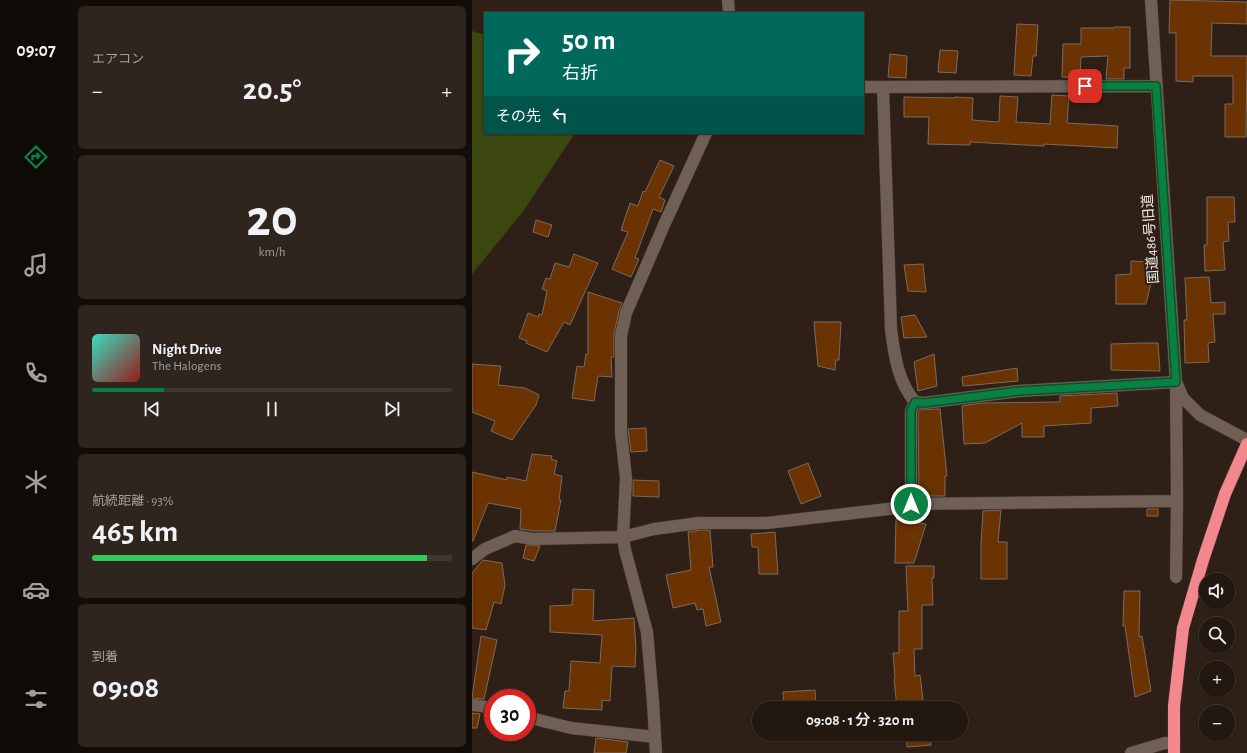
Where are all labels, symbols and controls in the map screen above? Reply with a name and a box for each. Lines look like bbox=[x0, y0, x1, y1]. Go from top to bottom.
text: 50 m bbox=[562, 27, 616, 55]
icon: right bbox=[496, 28, 548, 80]
text: 09:07 bbox=[16, 42, 56, 60]
text: エアコン bbox=[92, 53, 144, 66]
text: 右折 bbox=[562, 65, 598, 83]
pin bbox=[1068, 69, 1102, 103]
text: 20.5° bbox=[243, 75, 301, 105]
icon: arrive bbox=[1074, 75, 1096, 97]
text: − bbox=[92, 80, 103, 102]
text: + bbox=[441, 80, 452, 102]
icon: left bbox=[549, 104, 571, 126]
text: その先 bbox=[496, 109, 541, 124]
icon: directions bbox=[22, 143, 50, 171]
text: 20 bbox=[246, 193, 298, 245]
street label: 国道486号旧道 bbox=[1140, 194, 1161, 284]
text: km/h bbox=[259, 246, 285, 259]
icon: music bbox=[22, 251, 50, 279]
text: Night Drive bbox=[152, 342, 222, 357]
icon: phone bbox=[22, 359, 50, 387]
text: The Halogens bbox=[152, 360, 221, 373]
icon: previous bbox=[141, 398, 163, 420]
icon: pause bbox=[261, 398, 283, 420]
icon: next bbox=[381, 398, 403, 420]
icon: climate bbox=[22, 468, 50, 496]
position arrow bbox=[890, 483, 932, 525]
text: 航続距離 · 93% bbox=[92, 495, 173, 508]
text: 465 km bbox=[92, 517, 178, 547]
map controls bbox=[1199, 573, 1235, 741]
button: sound bbox=[1199, 573, 1235, 609]
icon: car bbox=[22, 576, 50, 604]
button: search bbox=[1199, 617, 1235, 653]
text: 到着 bbox=[92, 651, 118, 664]
button: + bbox=[1199, 661, 1235, 697]
text: 09:08 bbox=[92, 673, 159, 703]
icon: filters bbox=[22, 685, 50, 713]
speed limit sign: 30 bbox=[484, 689, 536, 741]
button: − bbox=[1199, 705, 1235, 741]
text: 09:08 · 1 分 · 320 m bbox=[806, 713, 914, 728]

